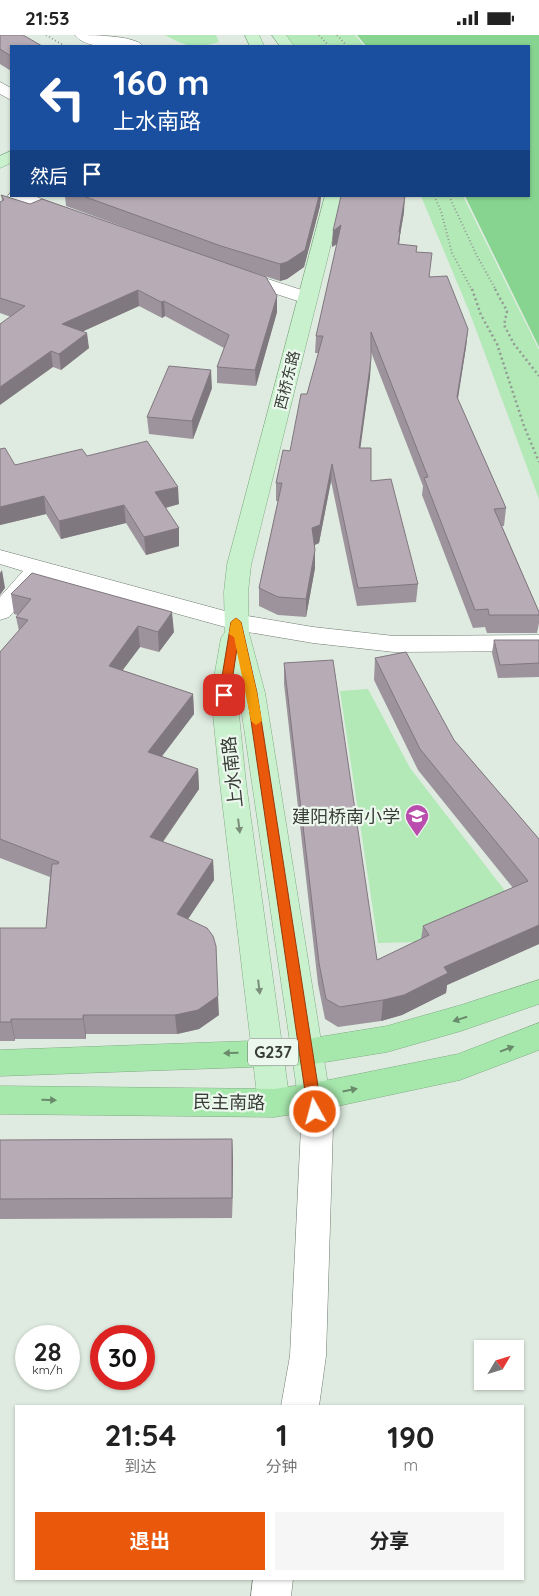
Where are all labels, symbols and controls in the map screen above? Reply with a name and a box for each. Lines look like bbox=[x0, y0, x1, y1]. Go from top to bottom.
text: 21:53 bbox=[25, 6, 70, 30]
text: 160 m bbox=[113, 60, 210, 104]
icon: left bbox=[30, 65, 95, 130]
text: 上水南路 bbox=[113, 107, 201, 135]
icon: arrive bbox=[78, 160, 106, 188]
text: 然后 bbox=[30, 164, 68, 188]
street label: 西桥东路 bbox=[271, 349, 303, 411]
pin bbox=[203, 674, 245, 716]
icon: arrive bbox=[210, 681, 238, 709]
street label: 上水南路 bbox=[217, 735, 247, 809]
school or university icon: 建阳桥南小学 bbox=[404, 803, 430, 837]
place label: 建阳桥南小学 bbox=[292, 805, 400, 828]
one-way arrow bbox=[235, 819, 243, 835]
one-way arrow bbox=[255, 980, 263, 996]
one-way arrow bbox=[452, 1015, 467, 1023]
road number: G237 bbox=[248, 1039, 298, 1065]
one-way arrow bbox=[500, 1045, 515, 1053]
one-way arrow bbox=[223, 1050, 239, 1058]
position arrow bbox=[288, 1085, 340, 1137]
one-way arrow bbox=[343, 1086, 358, 1094]
street label: 民主南路 bbox=[193, 1090, 265, 1114]
one-way arrow bbox=[41, 1096, 57, 1104]
speed limit sign: 30 bbox=[90, 1325, 155, 1390]
text: 28 bbox=[34, 1336, 61, 1367]
north arrow bbox=[474, 1340, 524, 1390]
map controls bbox=[474, 1340, 524, 1390]
text: km/h bbox=[32, 1362, 63, 1377]
text: 21:54 bbox=[104, 1416, 176, 1454]
text: 1 bbox=[276, 1416, 288, 1454]
text: 190 bbox=[387, 1418, 434, 1456]
text: m bbox=[404, 1455, 418, 1475]
text: 到达 bbox=[124, 1456, 156, 1476]
text: 分钟 bbox=[266, 1456, 298, 1476]
button: 退出 bbox=[35, 1512, 265, 1570]
button: 分享 bbox=[275, 1512, 504, 1570]

